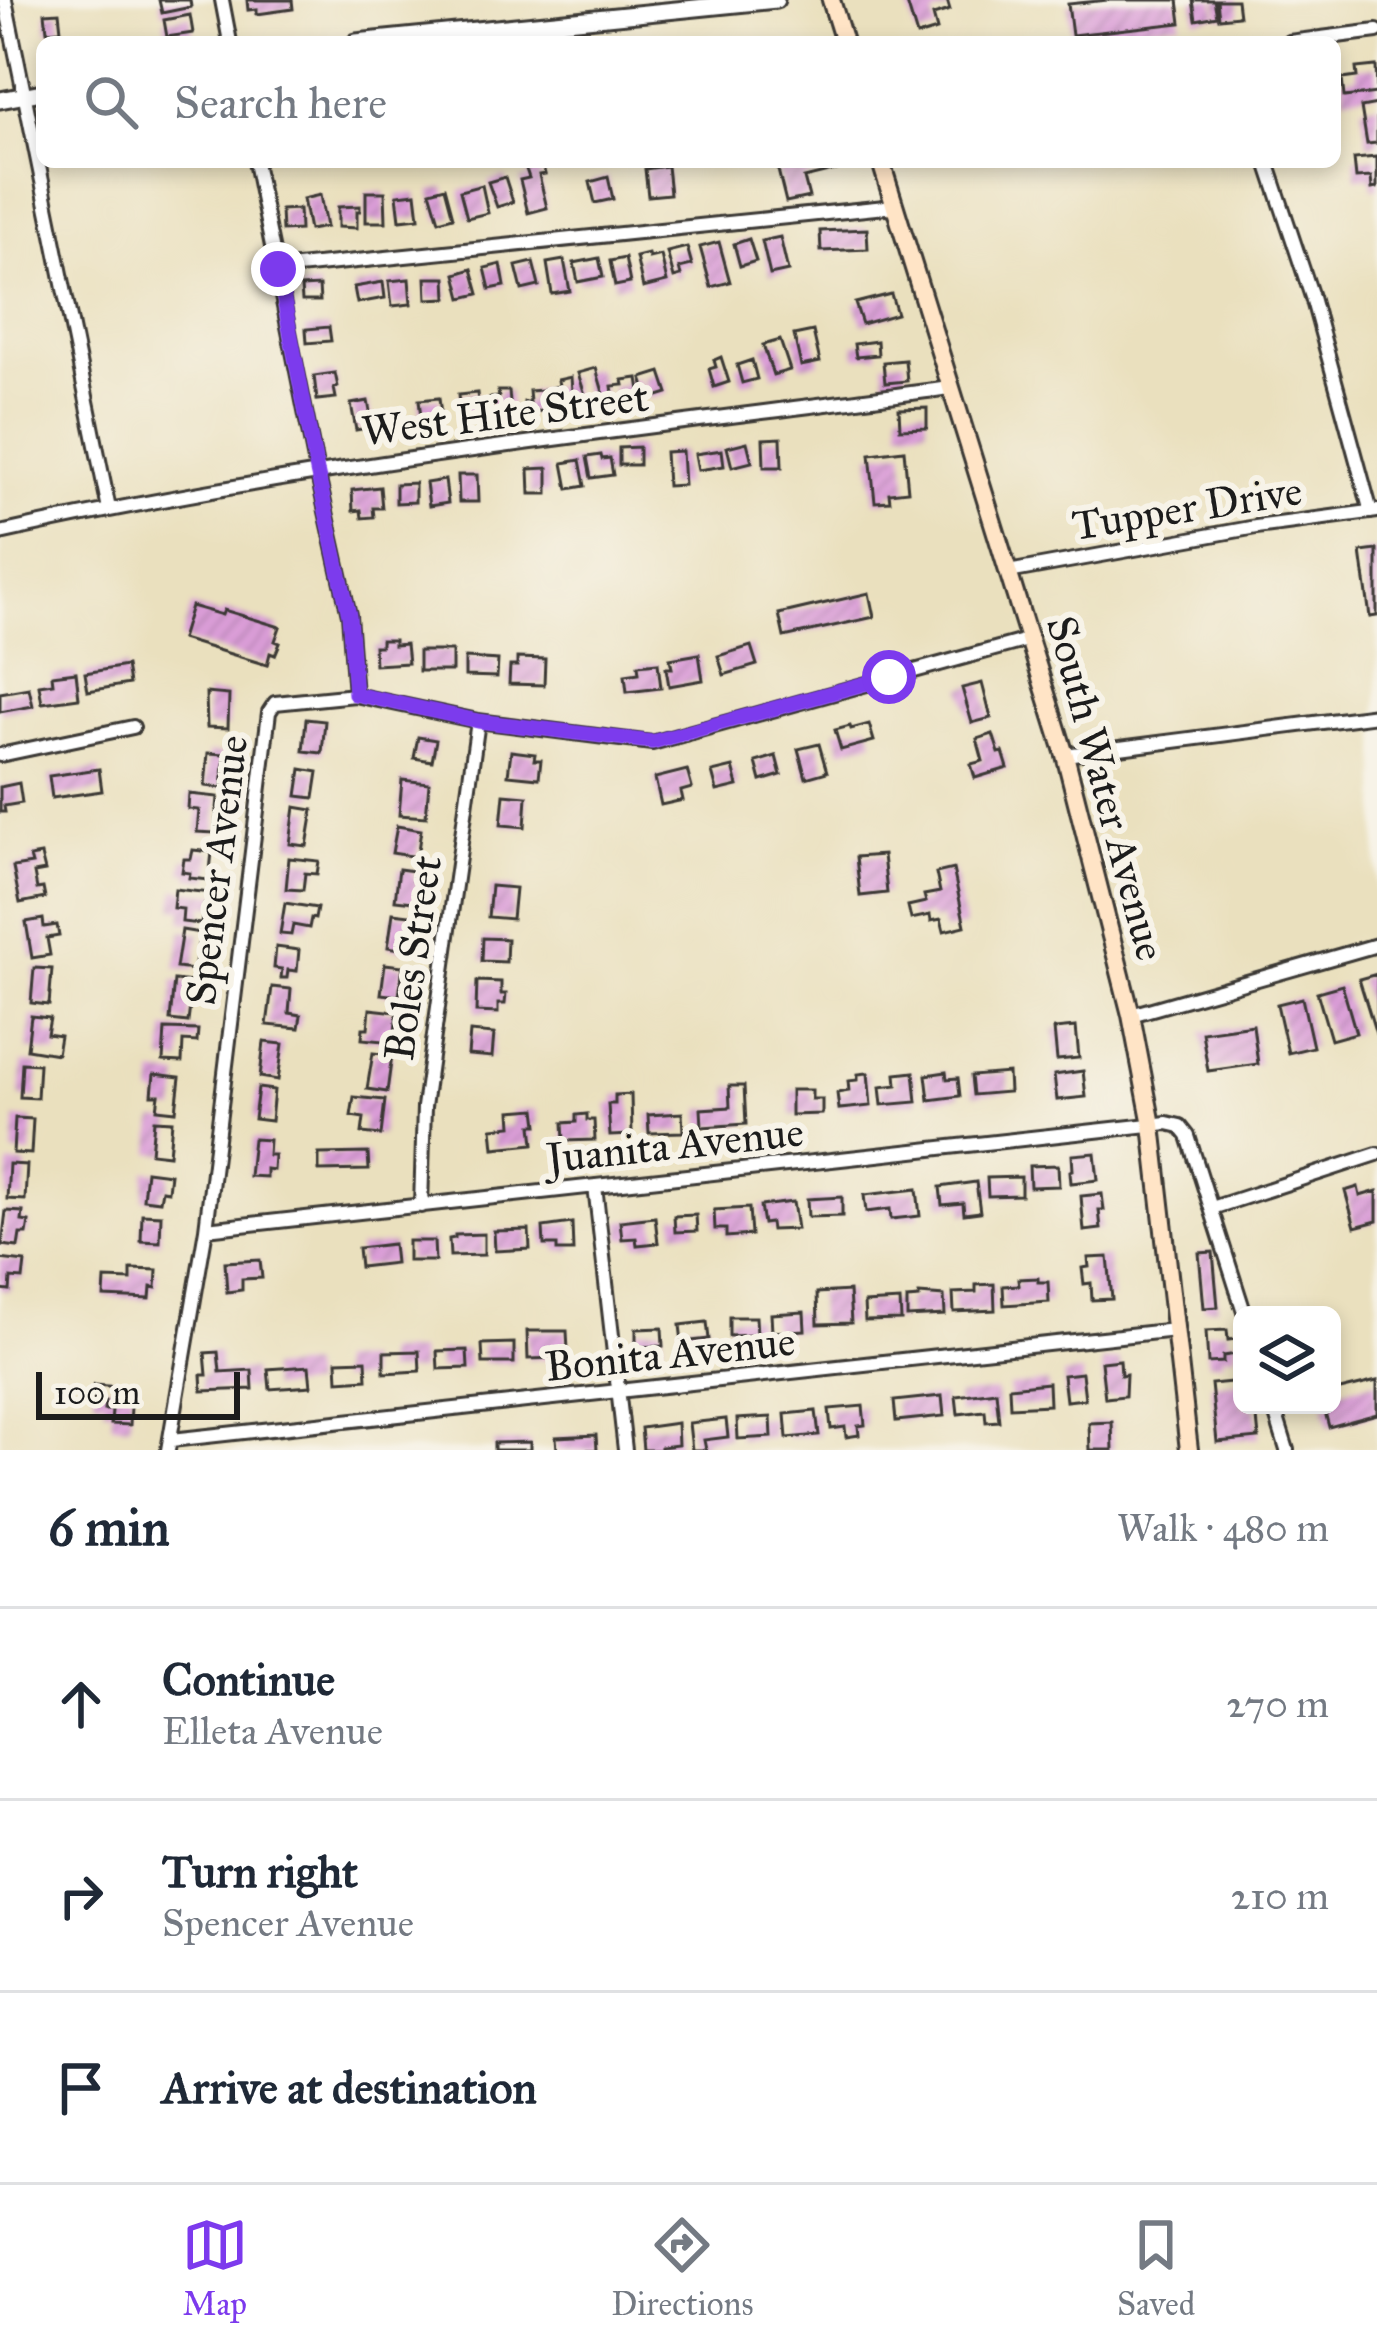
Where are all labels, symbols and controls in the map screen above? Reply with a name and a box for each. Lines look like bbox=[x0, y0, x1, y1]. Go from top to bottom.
search box bbox=[36, 36, 1341, 168]
icon: search bbox=[78, 69, 144, 135]
text: Search here bbox=[174, 75, 387, 130]
route end bbox=[251, 242, 305, 296]
street label: West Hite Street bbox=[359, 371, 652, 457]
street label: Tupper Drive bbox=[1069, 464, 1306, 552]
street label: South Water Avenue bbox=[1035, 610, 1177, 966]
route start bbox=[862, 650, 916, 704]
street label: Spencer Avenue bbox=[175, 732, 259, 1008]
street label: Boles Street bbox=[373, 852, 453, 1064]
street label: Juanita Avenue bbox=[540, 1106, 806, 1185]
map controls bbox=[1233, 1306, 1341, 1414]
button: layers bbox=[1233, 1306, 1341, 1414]
street label: Bonita Avenue bbox=[543, 1315, 798, 1393]
scale bar bbox=[36, 1366, 240, 1419]
text: 100 m bbox=[54, 1373, 140, 1413]
text: 6 min bbox=[48, 1497, 170, 1559]
text: Walk · 480 m bbox=[1117, 1504, 1329, 1552]
text: Continue bbox=[162, 1652, 335, 1707]
icon: ahead bbox=[48, 1671, 114, 1737]
text: 270 m bbox=[1226, 1680, 1329, 1728]
text: Elleta Avenue bbox=[162, 1707, 383, 1755]
text: Turn right bbox=[162, 1844, 358, 1899]
icon: right bbox=[48, 1863, 114, 1929]
text: 210 m bbox=[1231, 1872, 1329, 1920]
text: Spencer Avenue bbox=[162, 1899, 414, 1947]
icon: arrive bbox=[48, 2055, 114, 2121]
text: Arrive at destination bbox=[162, 2060, 537, 2115]
tab: Map bbox=[182, 2212, 248, 2324]
tab: Directions bbox=[611, 2212, 753, 2324]
tab: Saved bbox=[1117, 2212, 1195, 2324]

